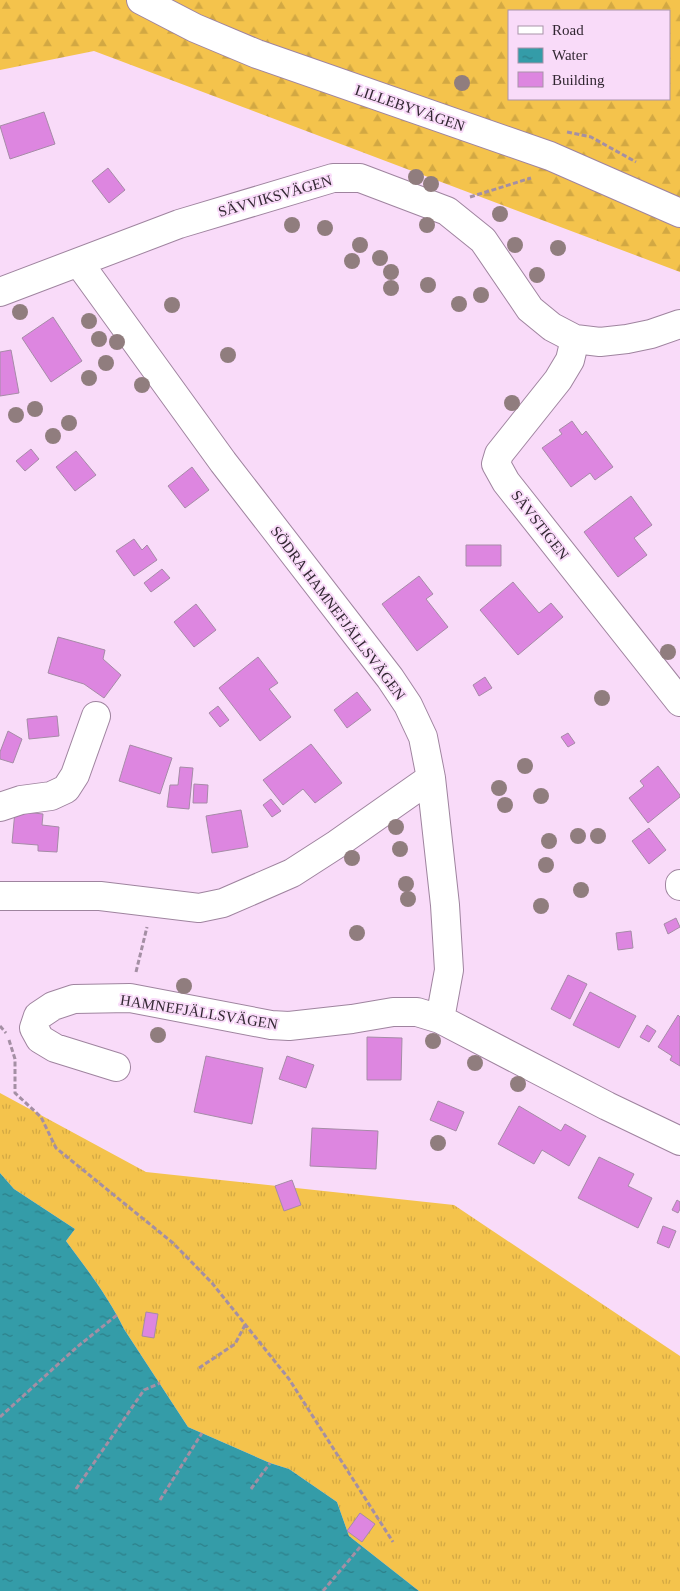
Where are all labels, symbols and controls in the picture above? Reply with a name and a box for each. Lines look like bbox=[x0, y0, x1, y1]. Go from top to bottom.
legend bbox=[508, 10, 670, 100]
text: Road bbox=[552, 22, 584, 38]
text: Water bbox=[552, 47, 587, 63]
text: Building bbox=[552, 72, 605, 88]
street label: LILLEBYVÄGEN bbox=[353, 82, 467, 134]
street label: SÄVVIKSVÄGEN bbox=[216, 172, 334, 220]
street label: SÄVSTIGEN bbox=[508, 487, 572, 563]
street label: SÖDRA HAMNEFJÄLLSVÄGEN bbox=[268, 523, 409, 703]
street label: HAMNEFJÄLLSVÄGEN bbox=[119, 992, 279, 1032]

